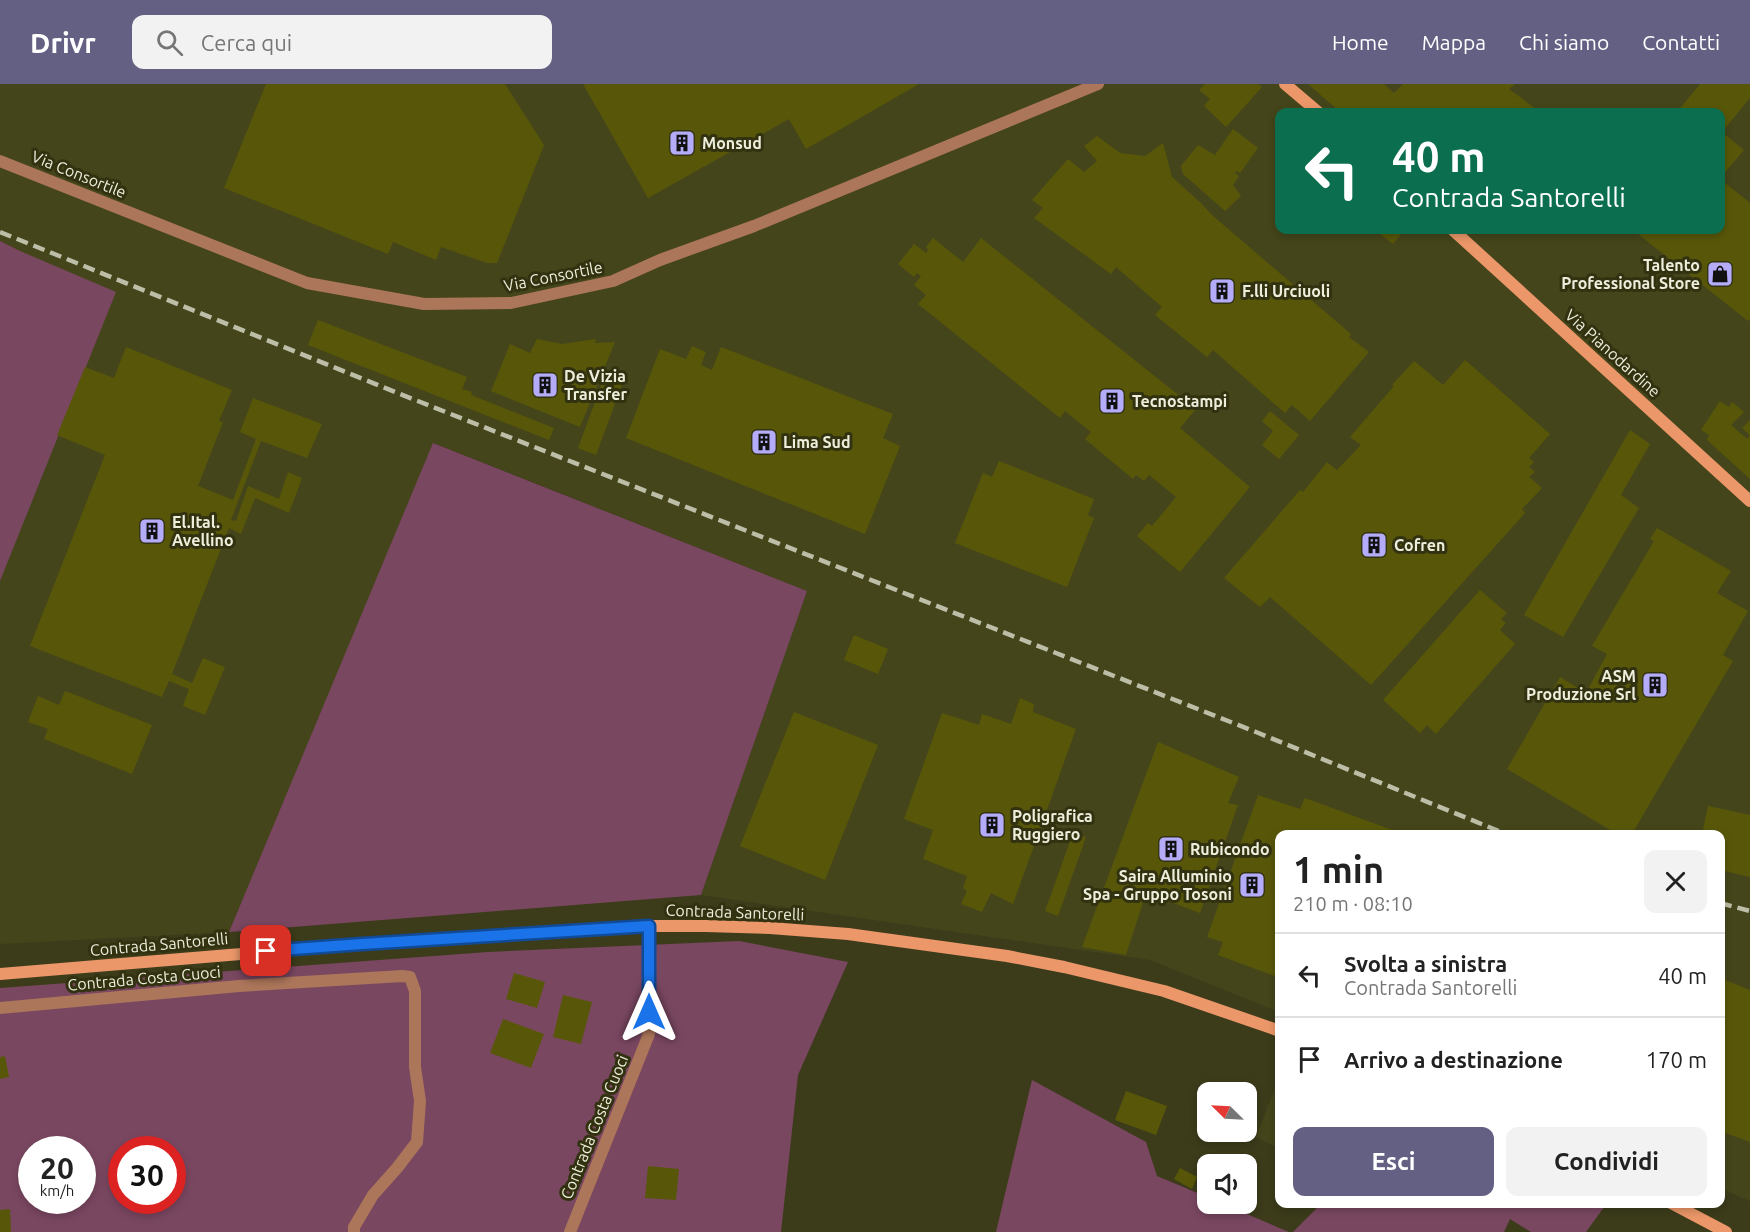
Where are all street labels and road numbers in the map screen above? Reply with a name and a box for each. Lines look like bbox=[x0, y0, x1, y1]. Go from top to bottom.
street label: Via Consortile bbox=[29, 147, 129, 201]
street label: Via Consortile bbox=[502, 258, 604, 294]
street label: Via Pianodardine bbox=[1562, 306, 1664, 400]
street label: Contrada Santorelli bbox=[665, 901, 805, 923]
street label: Contrada Santorelli bbox=[89, 929, 229, 959]
street label: Contrada Costa Cuoci bbox=[67, 962, 221, 994]
street label: Contrada Costa Cuoci bbox=[557, 1052, 631, 1202]

